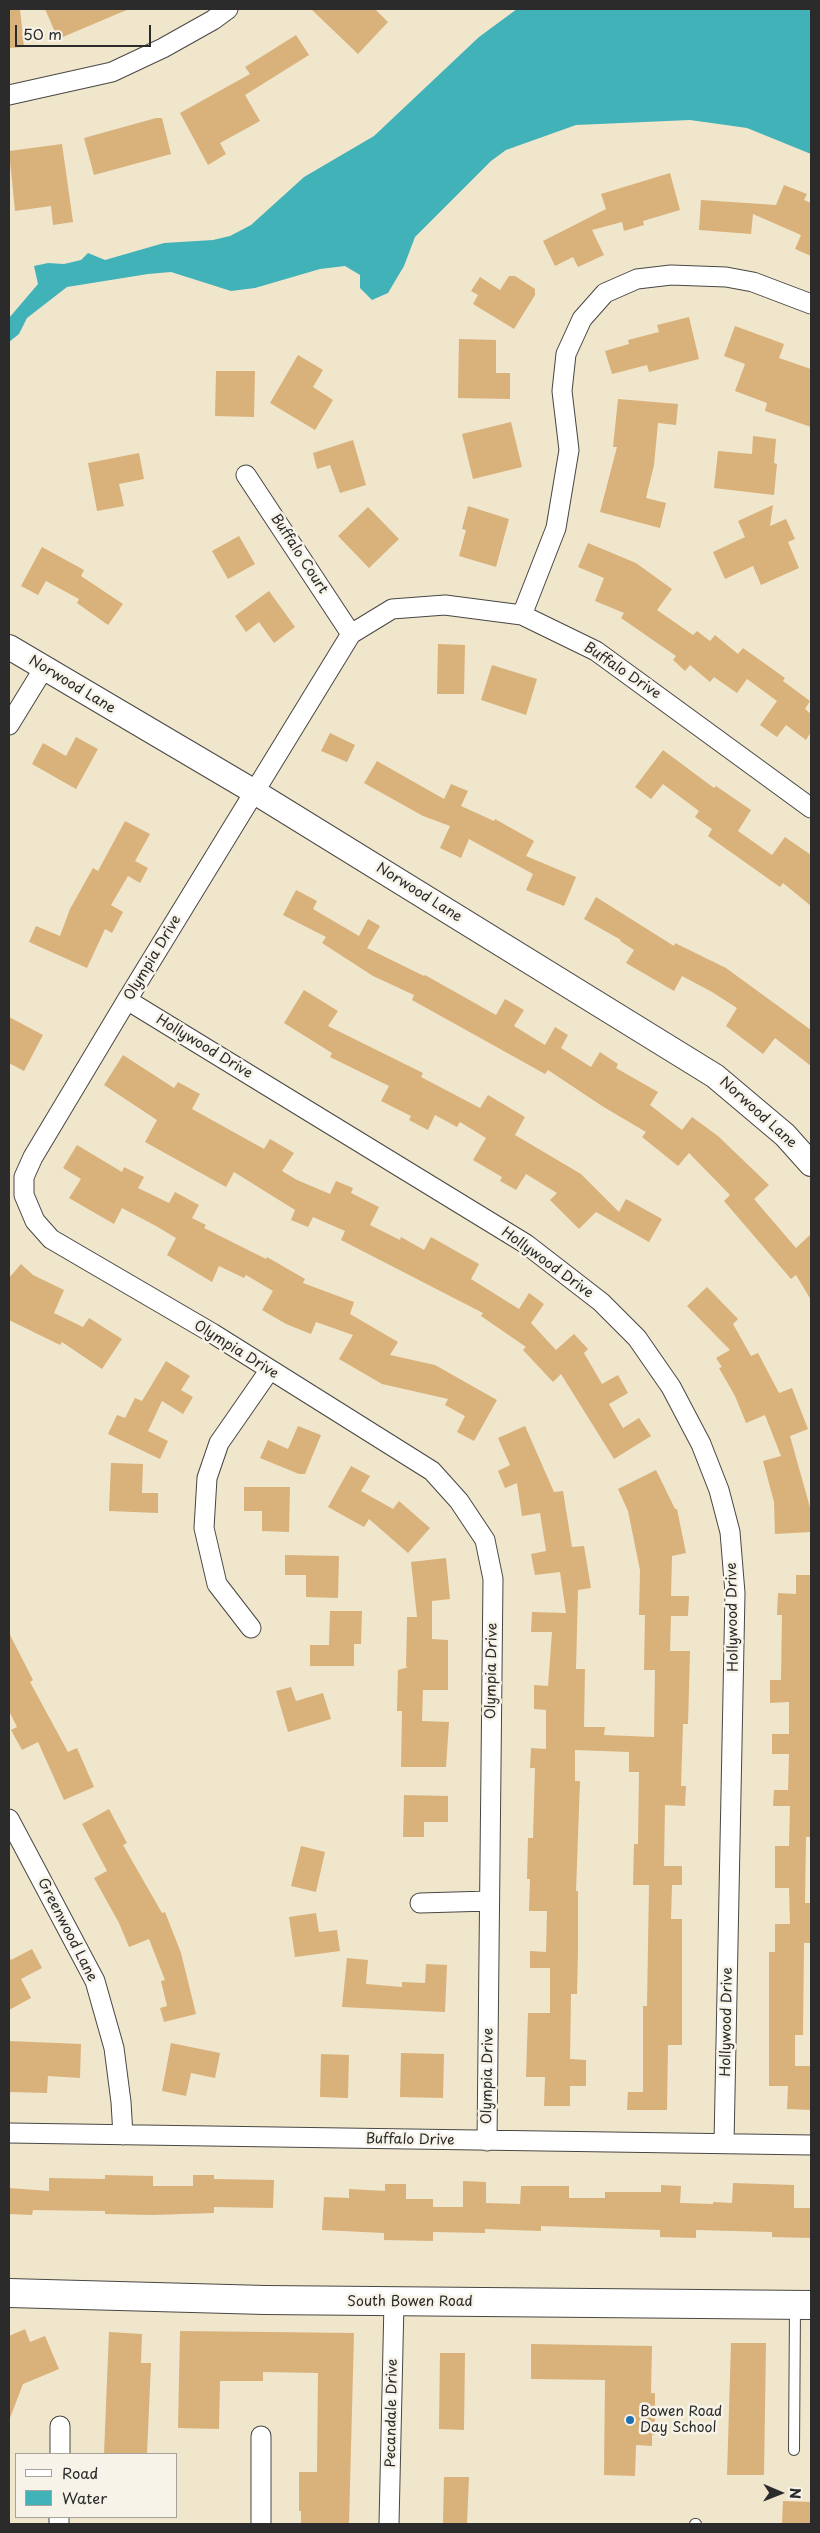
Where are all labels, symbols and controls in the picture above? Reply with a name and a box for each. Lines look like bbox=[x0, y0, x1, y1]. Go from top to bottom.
scale bar bbox=[18, 15, 154, 47]
text: 50 m bbox=[23, 22, 62, 45]
street label: Buffalo Court bbox=[267, 511, 331, 597]
street label: Buffalo Drive bbox=[580, 639, 664, 703]
street label: Norwood Lane bbox=[26, 653, 118, 717]
street label: Norwood Lane bbox=[373, 860, 465, 926]
street label: Olympia Drive bbox=[121, 912, 185, 1004]
street label: Hollywood Drive bbox=[153, 1012, 255, 1082]
street label: Norwood Lane bbox=[716, 1074, 800, 1152]
street label: Hollywood Drive bbox=[498, 1224, 596, 1302]
street label: Olympia Drive bbox=[191, 1317, 281, 1383]
street label: Hollywood Drive bbox=[724, 1562, 742, 1672]
street label: Olympia Drive bbox=[483, 1623, 501, 1719]
street label: Greenwood Lane bbox=[34, 1875, 100, 1985]
street label: Hollywood Drive bbox=[718, 1967, 736, 2077]
street label: Olympia Drive bbox=[479, 2028, 497, 2124]
street label: Buffalo Drive bbox=[365, 2131, 455, 2149]
street label: South Bowen Road bbox=[347, 2294, 473, 2310]
street label: Pecandale Drive bbox=[383, 2359, 401, 2467]
place label: Bowen Road Day School bbox=[640, 2404, 722, 2436]
marker: Bowen Road Day School bbox=[624, 2414, 636, 2426]
legend bbox=[15, 2453, 178, 2518]
text: Road bbox=[62, 2461, 98, 2484]
north arrow bbox=[755, 2468, 805, 2518]
text: Water bbox=[62, 2486, 107, 2509]
text: N bbox=[785, 2488, 806, 2499]

